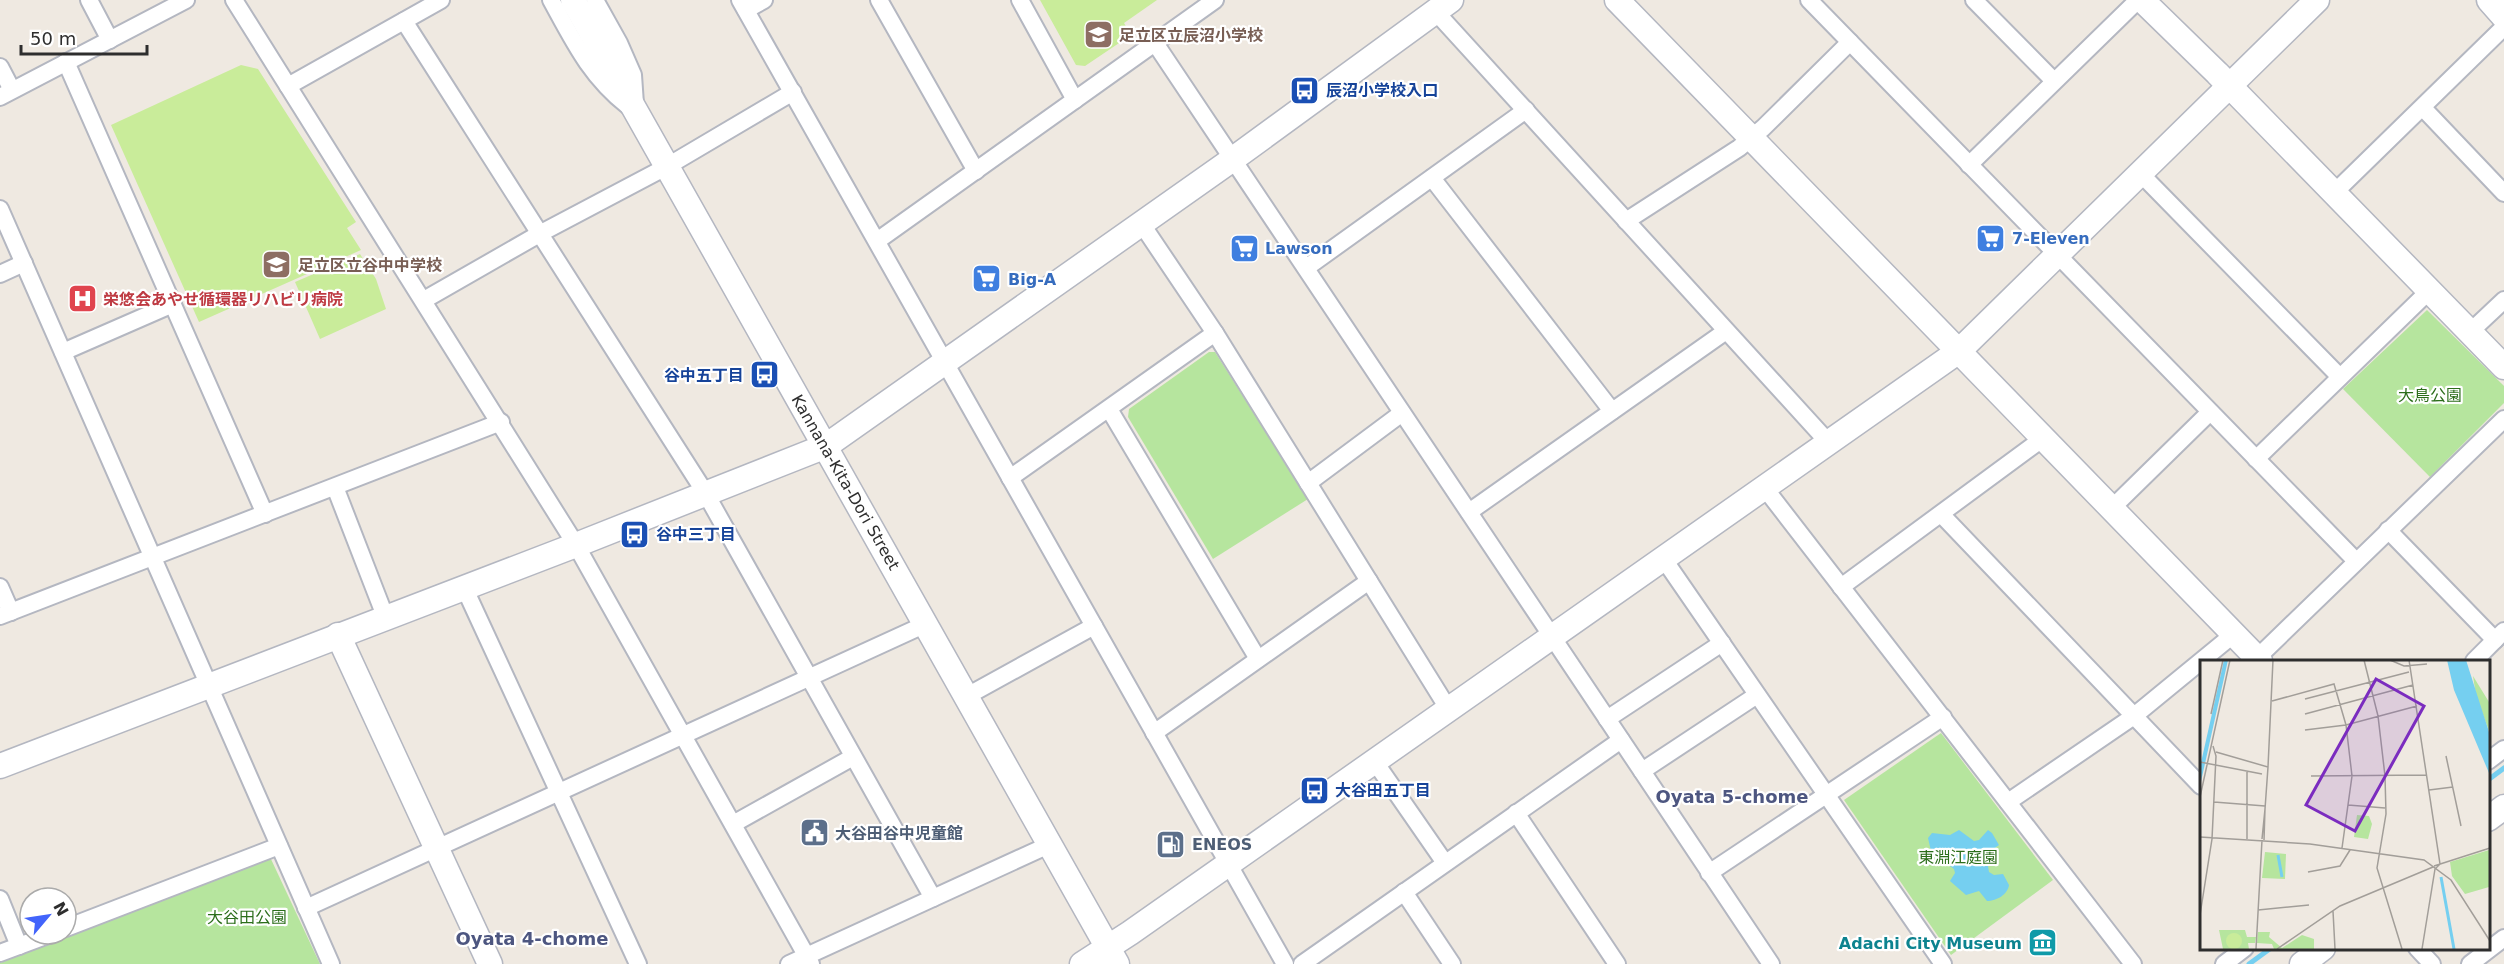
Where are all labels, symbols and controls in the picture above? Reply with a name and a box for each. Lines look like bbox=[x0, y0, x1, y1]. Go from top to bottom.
scale bar bbox=[21, 18, 147, 56]
school or university icon: 足立区立辰沼小学校 bbox=[1082, 19, 1114, 51]
place label: 足立区立辰沼小学校 bbox=[1119, 26, 1263, 45]
text: 50 m bbox=[30, 28, 76, 49]
bus stop icon: 辰沼小学校入口 bbox=[1289, 74, 1321, 106]
place label: 辰沼小学校入口 bbox=[1326, 81, 1438, 100]
supermarket icon: 7-Eleven bbox=[1975, 222, 2007, 254]
place label: 7-Eleven bbox=[2012, 229, 2090, 248]
supermarket icon: Lawson bbox=[1228, 232, 1260, 264]
place label: Lawson bbox=[1265, 239, 1333, 258]
school or university icon: 足立区立谷中中学校 bbox=[261, 249, 293, 281]
place label: 足立区立谷中中学校 bbox=[298, 256, 442, 275]
supermarket icon: Big-A bbox=[971, 263, 1003, 295]
place label: Big-A bbox=[1008, 270, 1057, 289]
hospital icon: 栄悠会あやせ循環器リハビリ病院 bbox=[66, 283, 98, 315]
place label: 栄悠会あやせ循環器リハビリ病院 bbox=[103, 290, 343, 309]
bus stop icon: 谷中五丁目 bbox=[749, 359, 781, 391]
place label: 谷中五丁目 bbox=[664, 366, 744, 385]
park label: 大鳥公園 bbox=[2398, 386, 2462, 405]
street label: Kannana-Kita-Dori Street bbox=[787, 391, 904, 573]
bus stop icon: 谷中三丁目 bbox=[619, 518, 651, 550]
place label: 谷中三丁目 bbox=[656, 525, 736, 544]
inset map bbox=[2200, 660, 2489, 949]
bus stop icon: 大谷田五丁目 bbox=[1298, 774, 1330, 806]
place label: 大谷田五丁目 bbox=[1335, 781, 1431, 800]
district label: Oyata 5-chome bbox=[1655, 786, 1809, 807]
public building icon: 大谷田谷中児童館 bbox=[798, 817, 830, 849]
place label: 大谷田谷中児童館 bbox=[835, 824, 963, 843]
fuel station icon: ENEOS bbox=[1155, 828, 1187, 860]
place label: ENEOS bbox=[1192, 835, 1252, 854]
park label: 東淵江庭園 bbox=[1918, 848, 1998, 867]
north arrow bbox=[18, 886, 78, 946]
text: N bbox=[49, 899, 72, 919]
park label: 大谷田公園 bbox=[207, 908, 287, 927]
museum icon: Adachi City Museum bbox=[2027, 927, 2059, 959]
district label: Oyata 4-chome bbox=[455, 928, 609, 949]
place label: Adachi City Museum bbox=[1839, 934, 2022, 953]

